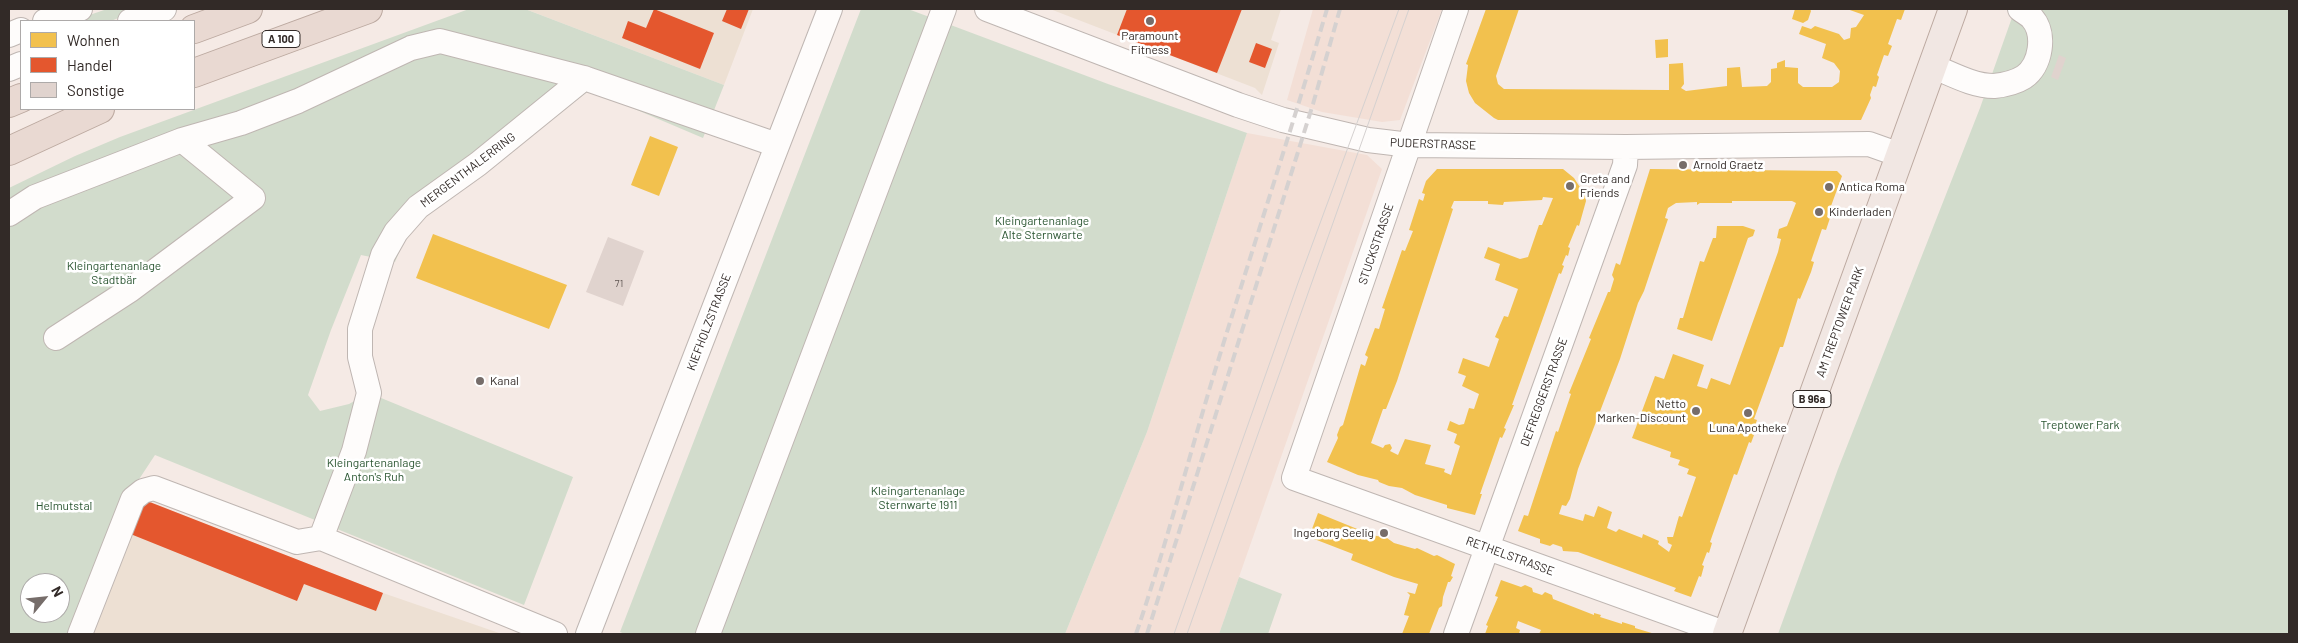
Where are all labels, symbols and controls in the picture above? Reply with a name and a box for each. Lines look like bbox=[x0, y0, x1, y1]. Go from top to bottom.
marker: Paramount Fitness bbox=[1144, 15, 1156, 27]
legend bbox=[20, 20, 195, 110]
place label: Paramount Fitness bbox=[1121, 29, 1179, 57]
road number: A 100 bbox=[262, 30, 300, 48]
text: Wohnen bbox=[67, 31, 120, 49]
text: Handel bbox=[67, 56, 112, 74]
text: Sonstige bbox=[67, 81, 125, 99]
street label: MERGENTHALERRING bbox=[418, 130, 518, 210]
street label: PUDERSTRASSE bbox=[1390, 135, 1476, 153]
place label: Arnold Graetz bbox=[1693, 158, 1763, 172]
marker: Arnold Graetz bbox=[1677, 159, 1689, 171]
place label: Greta and Friends bbox=[1580, 172, 1630, 200]
marker: Greta and Friends bbox=[1564, 180, 1576, 192]
place label: Antica Roma bbox=[1839, 180, 1905, 194]
marker: Antica Roma bbox=[1823, 181, 1835, 193]
street label: STUCKSTRASSE bbox=[1355, 201, 1397, 287]
place label: Kinderladen bbox=[1829, 205, 1891, 219]
marker: Kinderladen bbox=[1813, 206, 1825, 218]
park label: Kleingartenanlage Alte Sternwarte bbox=[995, 214, 1089, 242]
park label: Kleingartenanlage Stadtbär bbox=[67, 259, 161, 287]
street label: AM TREPTOWER PARK bbox=[1813, 265, 1867, 379]
street label: KIEFHOLZSTRASSE bbox=[684, 271, 734, 373]
house number: 71 bbox=[615, 278, 623, 290]
street label: DEFREGGERSTRASSE bbox=[1518, 336, 1570, 448]
place label: Kanal bbox=[490, 374, 519, 388]
marker: Kanal bbox=[474, 375, 486, 387]
road number: B 96a bbox=[1793, 390, 1831, 408]
place label: Netto Marken-Discount bbox=[1597, 397, 1686, 425]
marker: Netto Marken-Discount bbox=[1690, 405, 1702, 417]
marker: Luna Apotheke bbox=[1742, 407, 1754, 419]
park label: Treptower Park bbox=[2040, 418, 2120, 432]
place label: Luna Apotheke bbox=[1709, 421, 1787, 435]
park label: Kleingartenanlage Anton's Ruh bbox=[327, 456, 421, 484]
park label: Kleingartenanlage Sternwarte 1911 bbox=[871, 484, 965, 512]
park label: Helmutstal bbox=[36, 499, 92, 513]
place label: Ingeborg Seelig bbox=[1294, 526, 1374, 540]
marker: Ingeborg Seelig bbox=[1378, 527, 1390, 539]
street label: RETHELSTRASSE bbox=[1464, 533, 1556, 579]
north arrow bbox=[20, 573, 70, 623]
text: N bbox=[48, 583, 67, 599]

